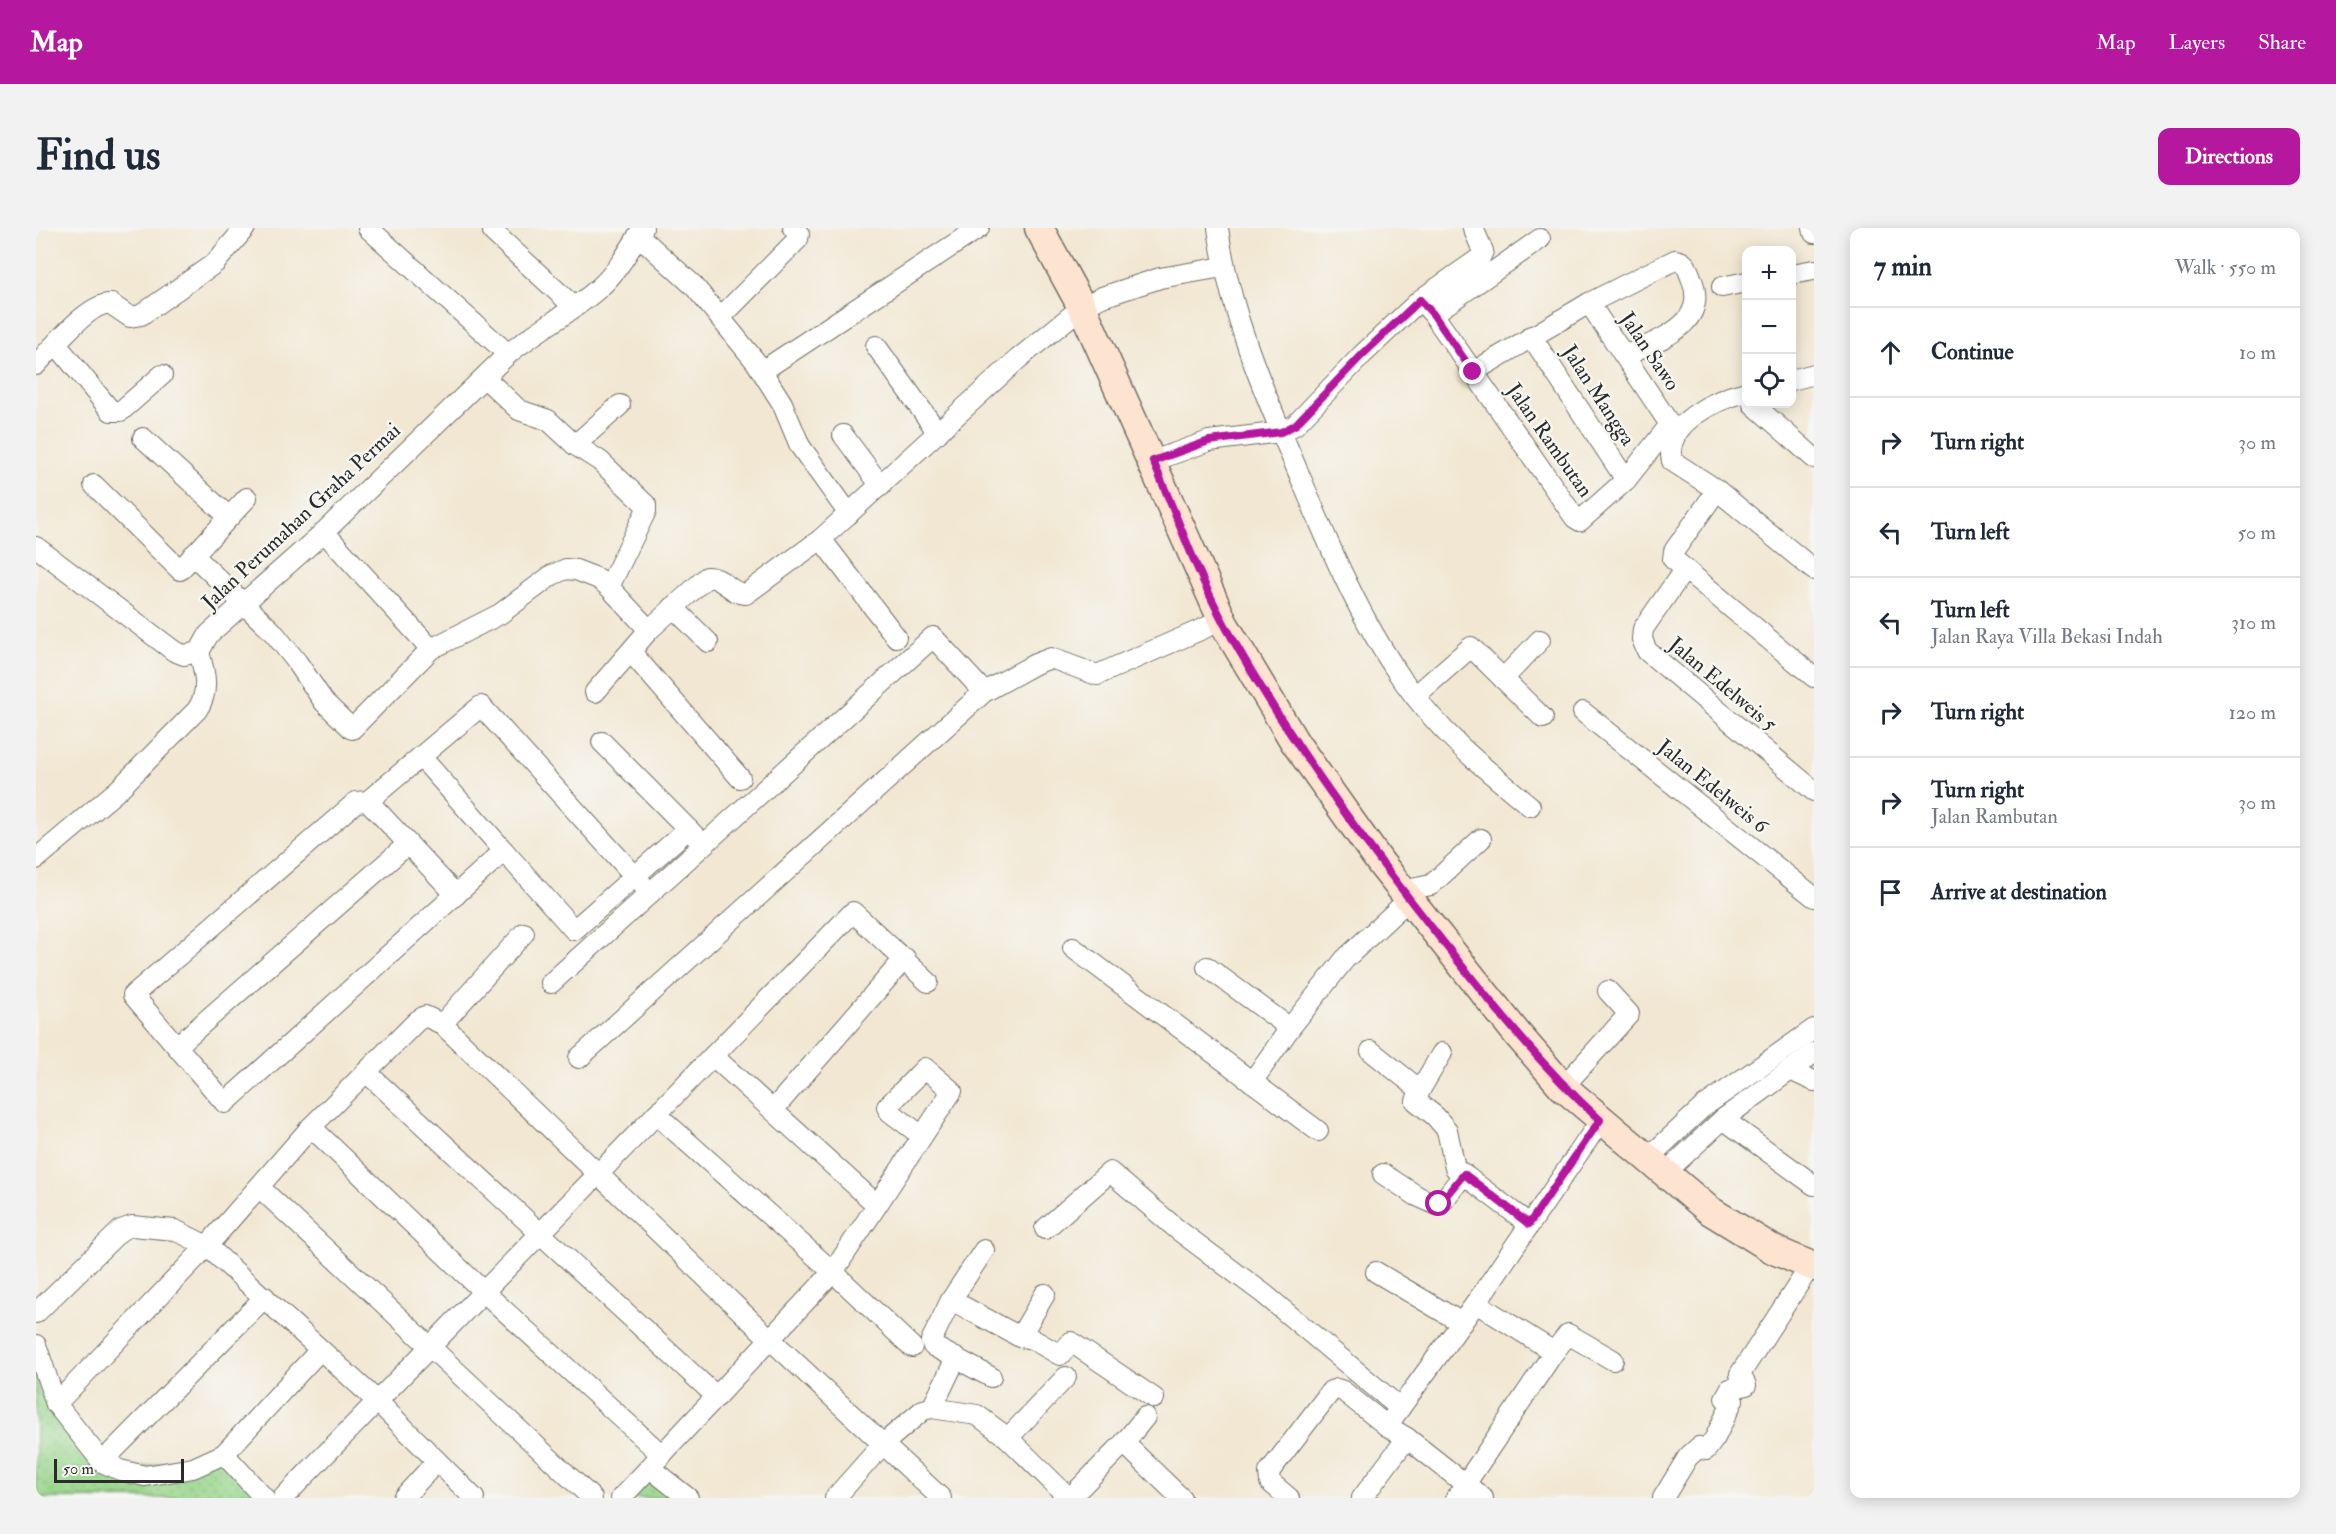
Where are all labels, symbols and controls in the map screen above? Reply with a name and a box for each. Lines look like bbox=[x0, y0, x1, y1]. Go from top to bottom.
text: Map bbox=[30, 25, 83, 60]
text: Map bbox=[2096, 29, 2136, 56]
text: Layers bbox=[2169, 29, 2225, 56]
text: Share bbox=[2258, 29, 2306, 56]
button: Directions bbox=[2158, 128, 2300, 185]
text: Find us bbox=[36, 130, 160, 182]
map controls bbox=[1742, 246, 1796, 408]
button: + bbox=[1742, 246, 1796, 300]
text: 7 min bbox=[1874, 251, 1932, 283]
text: Walk · 550 m bbox=[2175, 255, 2276, 280]
button: − bbox=[1742, 300, 1796, 354]
street label: Jalan Sawo bbox=[1613, 306, 1686, 396]
icon: ahead bbox=[1874, 336, 1907, 369]
text: Continue bbox=[1931, 338, 2014, 366]
street label: Jalan Mangga bbox=[1555, 339, 1641, 451]
text: 10 m bbox=[2239, 340, 2276, 365]
button: locate bbox=[1742, 354, 1796, 408]
route end bbox=[1459, 358, 1485, 384]
street label: Jalan Rambutan bbox=[1500, 377, 1599, 503]
street label: Jalan Perumahan Graha Permai bbox=[196, 417, 407, 616]
icon: right bbox=[1874, 426, 1907, 459]
text: Turn right bbox=[1931, 428, 2024, 456]
text: 30 m bbox=[2238, 430, 2276, 455]
icon: left bbox=[1874, 516, 1907, 549]
text: Turn left bbox=[1931, 518, 2010, 546]
text: 50 m bbox=[2237, 520, 2276, 545]
text: Turn left bbox=[1931, 596, 2010, 624]
icon: left bbox=[1874, 606, 1907, 639]
text: 310 m bbox=[2231, 610, 2276, 635]
text: Jalan Raya Villa Bekasi Indah bbox=[1931, 624, 2163, 649]
street label: Jalan Edelweis 5 bbox=[1662, 631, 1783, 738]
icon: right bbox=[1874, 696, 1907, 729]
text: Turn right bbox=[1931, 698, 2024, 726]
text: 120 m bbox=[2229, 700, 2276, 725]
street label: Jalan Edelweis 6 bbox=[1651, 733, 1775, 840]
text: Turn right bbox=[1931, 776, 2024, 804]
icon: right bbox=[1874, 786, 1907, 819]
text: 30 m bbox=[2238, 790, 2276, 815]
text: Jalan Rambutan bbox=[1931, 804, 2058, 829]
icon: arrive bbox=[1874, 876, 1907, 909]
text: Arrive at destination bbox=[1931, 878, 2107, 906]
route start bbox=[1425, 1190, 1451, 1216]
scale bar bbox=[54, 1456, 184, 1484]
text: 50 m bbox=[63, 1459, 94, 1479]

